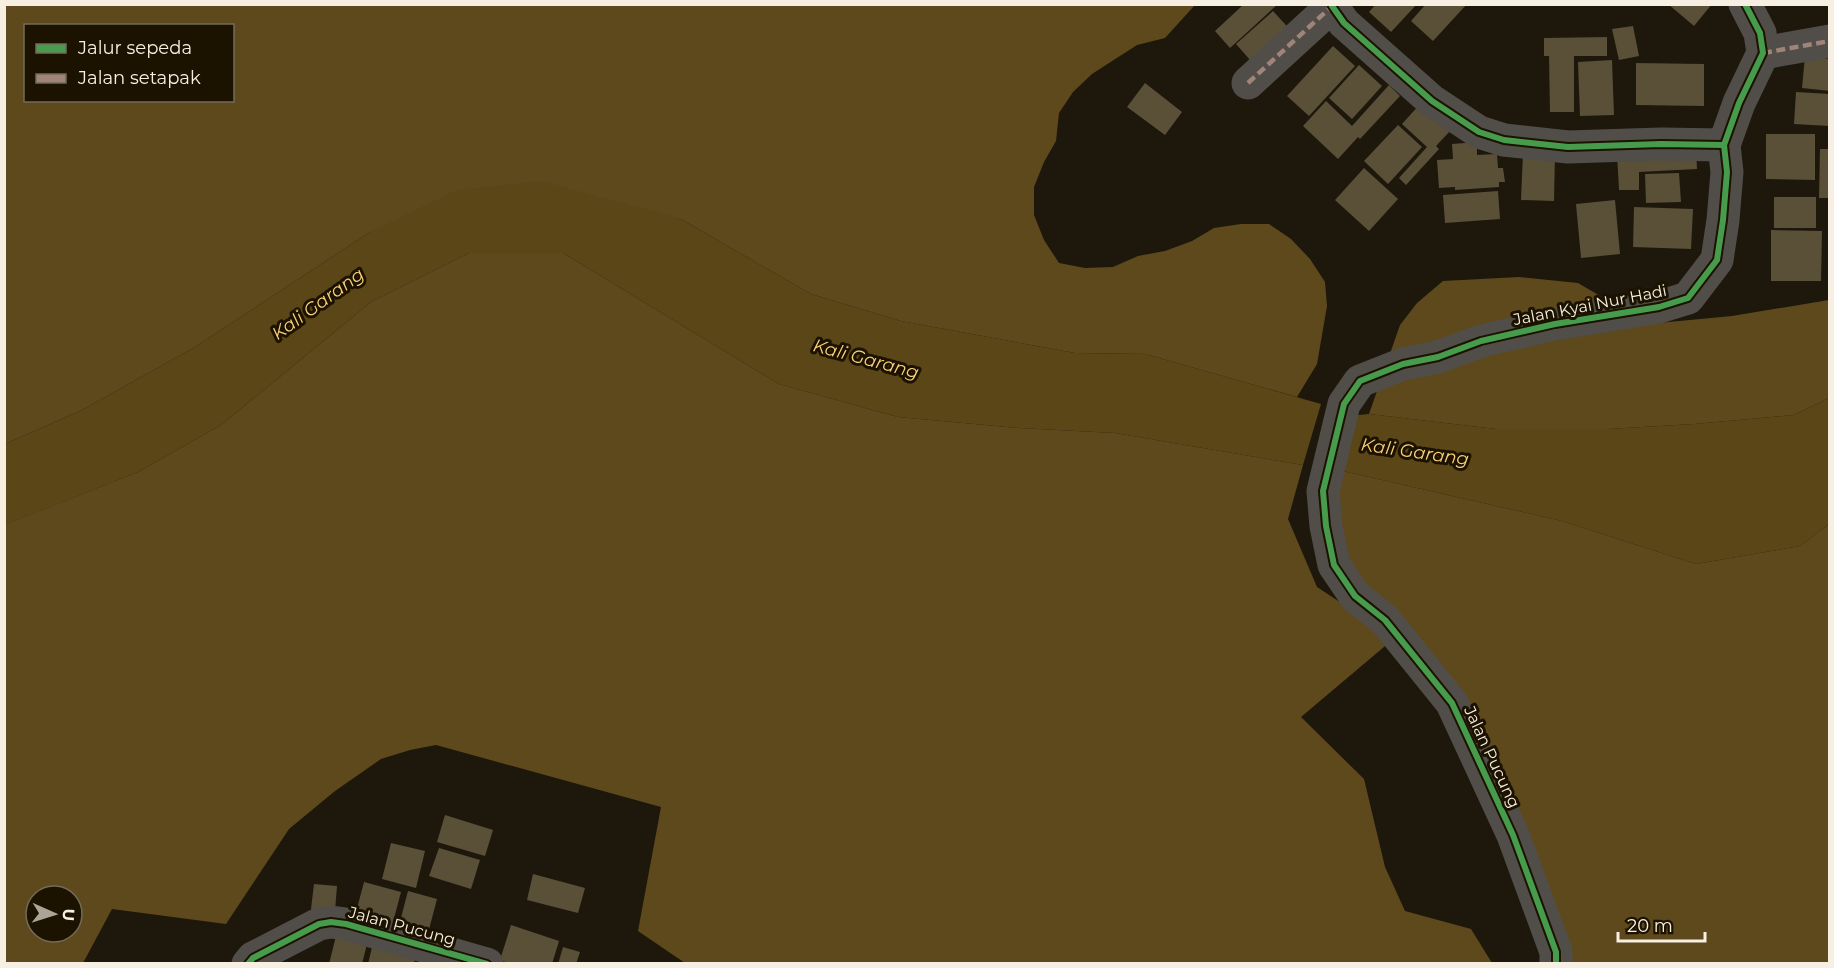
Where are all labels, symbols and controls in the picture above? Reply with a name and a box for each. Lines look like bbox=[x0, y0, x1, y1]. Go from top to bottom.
legend bbox=[24, 24, 234, 102]
text: Jalur sepeda bbox=[77, 37, 192, 59]
text: Jalan setapak bbox=[77, 67, 201, 89]
water label: Kali Garang bbox=[268, 263, 368, 345]
street label: Jalan Kyai Nur Hadi bbox=[1511, 281, 1668, 329]
water label: Kali Garang bbox=[811, 334, 921, 384]
water label: Kali Garang bbox=[1360, 434, 1470, 470]
street label: Jalan Pucung bbox=[1460, 702, 1524, 811]
north arrow bbox=[24, 884, 84, 944]
street label: Jalan Pucung bbox=[345, 902, 458, 949]
scale bar bbox=[1618, 905, 1705, 943]
text: U bbox=[59, 908, 78, 922]
text: 20 m bbox=[1627, 915, 1673, 937]

